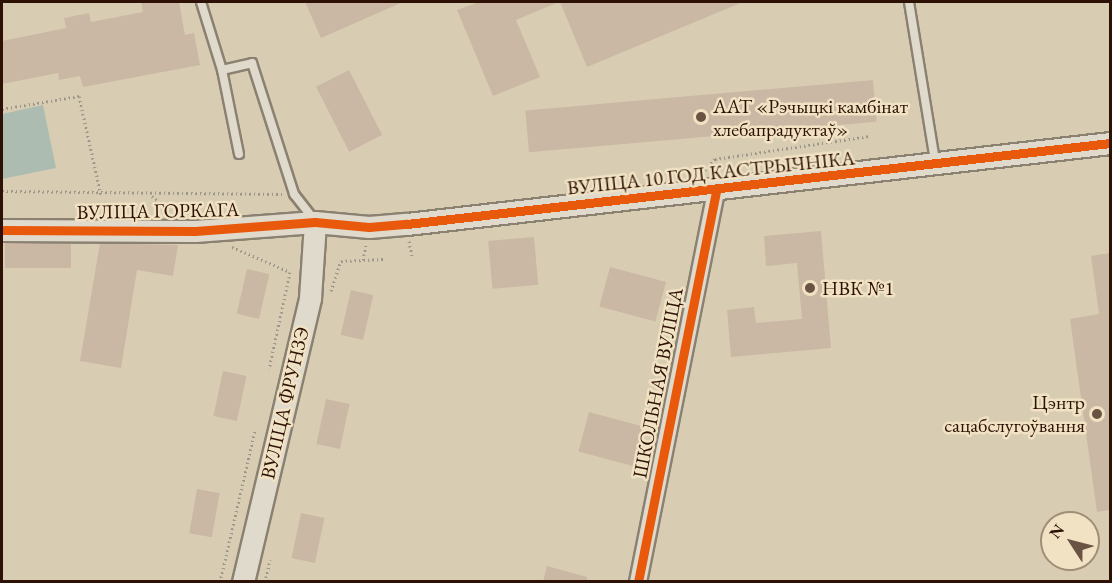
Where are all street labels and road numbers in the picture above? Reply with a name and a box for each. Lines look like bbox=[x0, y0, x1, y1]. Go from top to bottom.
street label: ВУЛІЦА 10 ГОД КАСТРЫЧНІКА bbox=[566, 146, 856, 200]
street label: ВУЛІЦА ГОРКАГА bbox=[76, 198, 240, 224]
street label: ШКОЛЬНАЯ ВУЛІЦА bbox=[628, 286, 688, 480]
street label: ВУЛІЦА ФРУНЗЭ bbox=[256, 324, 314, 482]

